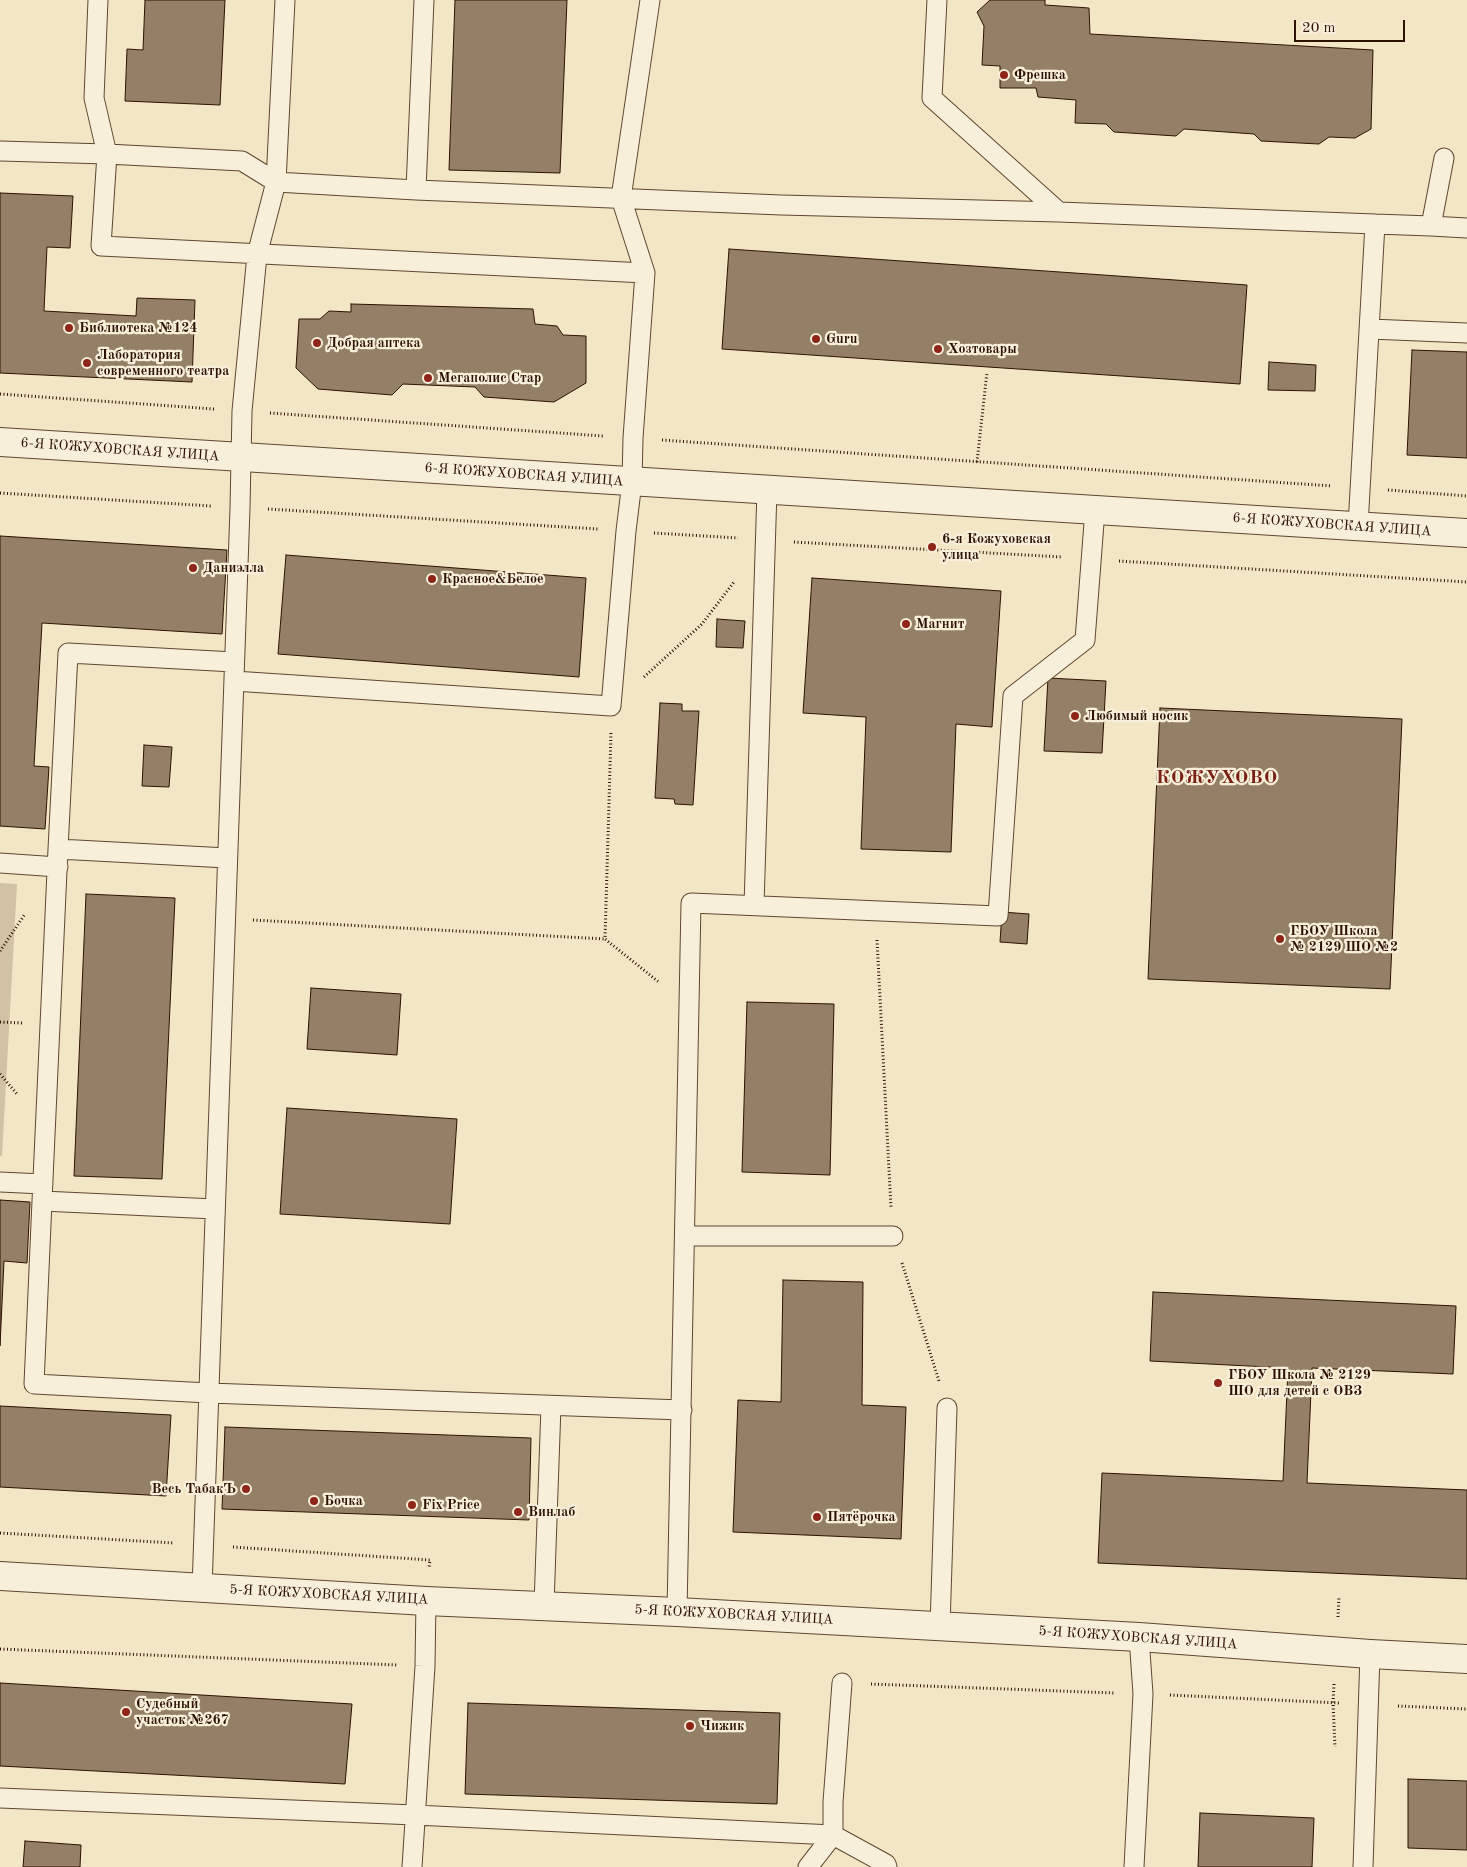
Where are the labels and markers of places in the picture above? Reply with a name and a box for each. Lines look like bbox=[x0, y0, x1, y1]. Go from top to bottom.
place label: Фрешка bbox=[1014, 67, 1066, 83]
marker: Фрешка bbox=[998, 69, 1010, 81]
place label: Библиотека №124 bbox=[79, 320, 197, 336]
marker: Библиотека №124 bbox=[63, 322, 75, 334]
place label: Guru bbox=[826, 331, 858, 347]
marker: Guru bbox=[810, 333, 822, 345]
place label: Добрая аптека bbox=[327, 335, 421, 351]
marker: Добрая аптека bbox=[311, 337, 323, 349]
place label: Хозтовары bbox=[948, 341, 1017, 357]
marker: Хозтовары bbox=[932, 343, 944, 355]
place label: Лаборатория современного театра bbox=[97, 347, 229, 380]
marker: Лаборатория современного театра bbox=[81, 357, 93, 369]
place label: Мегаполис Стар bbox=[438, 370, 541, 386]
marker: Мегаполис Стар bbox=[422, 372, 434, 384]
place label: 6-я Кожуховская улица bbox=[942, 531, 1051, 564]
marker: 6-я Кожуховская улица bbox=[926, 541, 938, 553]
place label: Даниэлла bbox=[203, 560, 264, 576]
marker: Даниэлла bbox=[187, 562, 199, 574]
place label: Красное&Белое bbox=[442, 571, 544, 587]
marker: Красное&Белое bbox=[426, 573, 438, 585]
place label: Магнит bbox=[916, 616, 964, 632]
marker: Магнит bbox=[900, 618, 912, 630]
place label: Любимый носик bbox=[1085, 708, 1188, 724]
marker: Любимый носик bbox=[1069, 710, 1081, 722]
place label: ГБОУ Школа № 2129 ШО №2 bbox=[1290, 923, 1398, 956]
marker: ГБОУ Школа № 2129 ШО №2 bbox=[1274, 933, 1286, 945]
place label: ГБОУ Школа № 2129 ШО для детей с ОВЗ bbox=[1228, 1367, 1371, 1400]
marker: ГБОУ Школа № 2129 ШО для детей с ОВЗ bbox=[1212, 1377, 1224, 1389]
place label: Весь ТабакЪ bbox=[151, 1481, 236, 1497]
marker: Весь ТабакЪ bbox=[240, 1483, 252, 1495]
place label: Бочка bbox=[324, 1493, 363, 1509]
marker: Бочка bbox=[308, 1495, 320, 1507]
place label: Fix Price bbox=[422, 1497, 480, 1513]
marker: Fix Price bbox=[406, 1499, 418, 1511]
place label: Винлаб bbox=[528, 1504, 575, 1520]
marker: Винлаб bbox=[512, 1506, 524, 1518]
place label: Пятёрочка bbox=[827, 1509, 896, 1525]
marker: Пятёрочка bbox=[811, 1511, 823, 1523]
place label: Судебный участок №267 bbox=[136, 1696, 229, 1728]
marker: Судебный участок №267 bbox=[120, 1706, 132, 1718]
place label: Чижик bbox=[700, 1718, 744, 1734]
marker: Чижик bbox=[684, 1720, 696, 1732]

